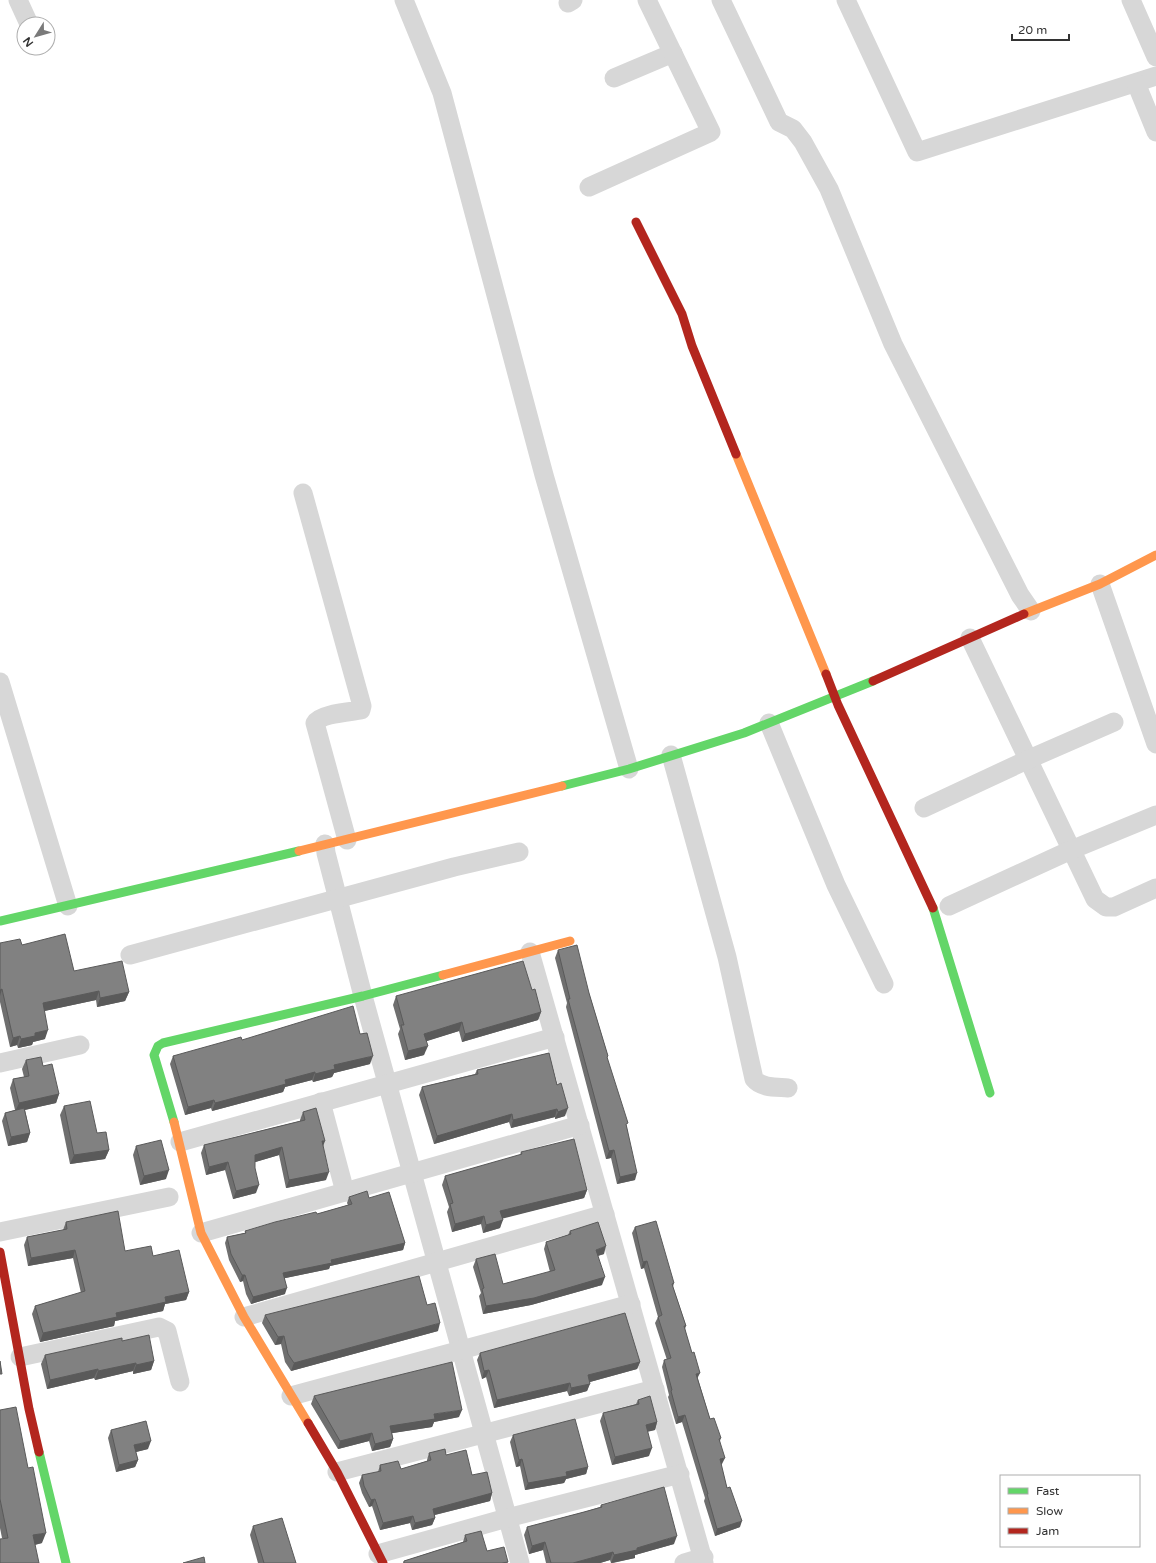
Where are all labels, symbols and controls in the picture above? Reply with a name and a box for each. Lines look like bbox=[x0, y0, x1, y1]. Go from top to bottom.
north arrow bbox=[16, 16, 56, 56]
scale bar bbox=[1012, 16, 1069, 42]
text: 20 m bbox=[1018, 23, 1047, 37]
text: N bbox=[21, 34, 36, 49]
legend bbox=[1000, 1475, 1140, 1547]
text: Fast bbox=[1036, 1484, 1060, 1498]
text: Slow bbox=[1036, 1504, 1063, 1518]
text: Jam bbox=[1036, 1524, 1059, 1538]

